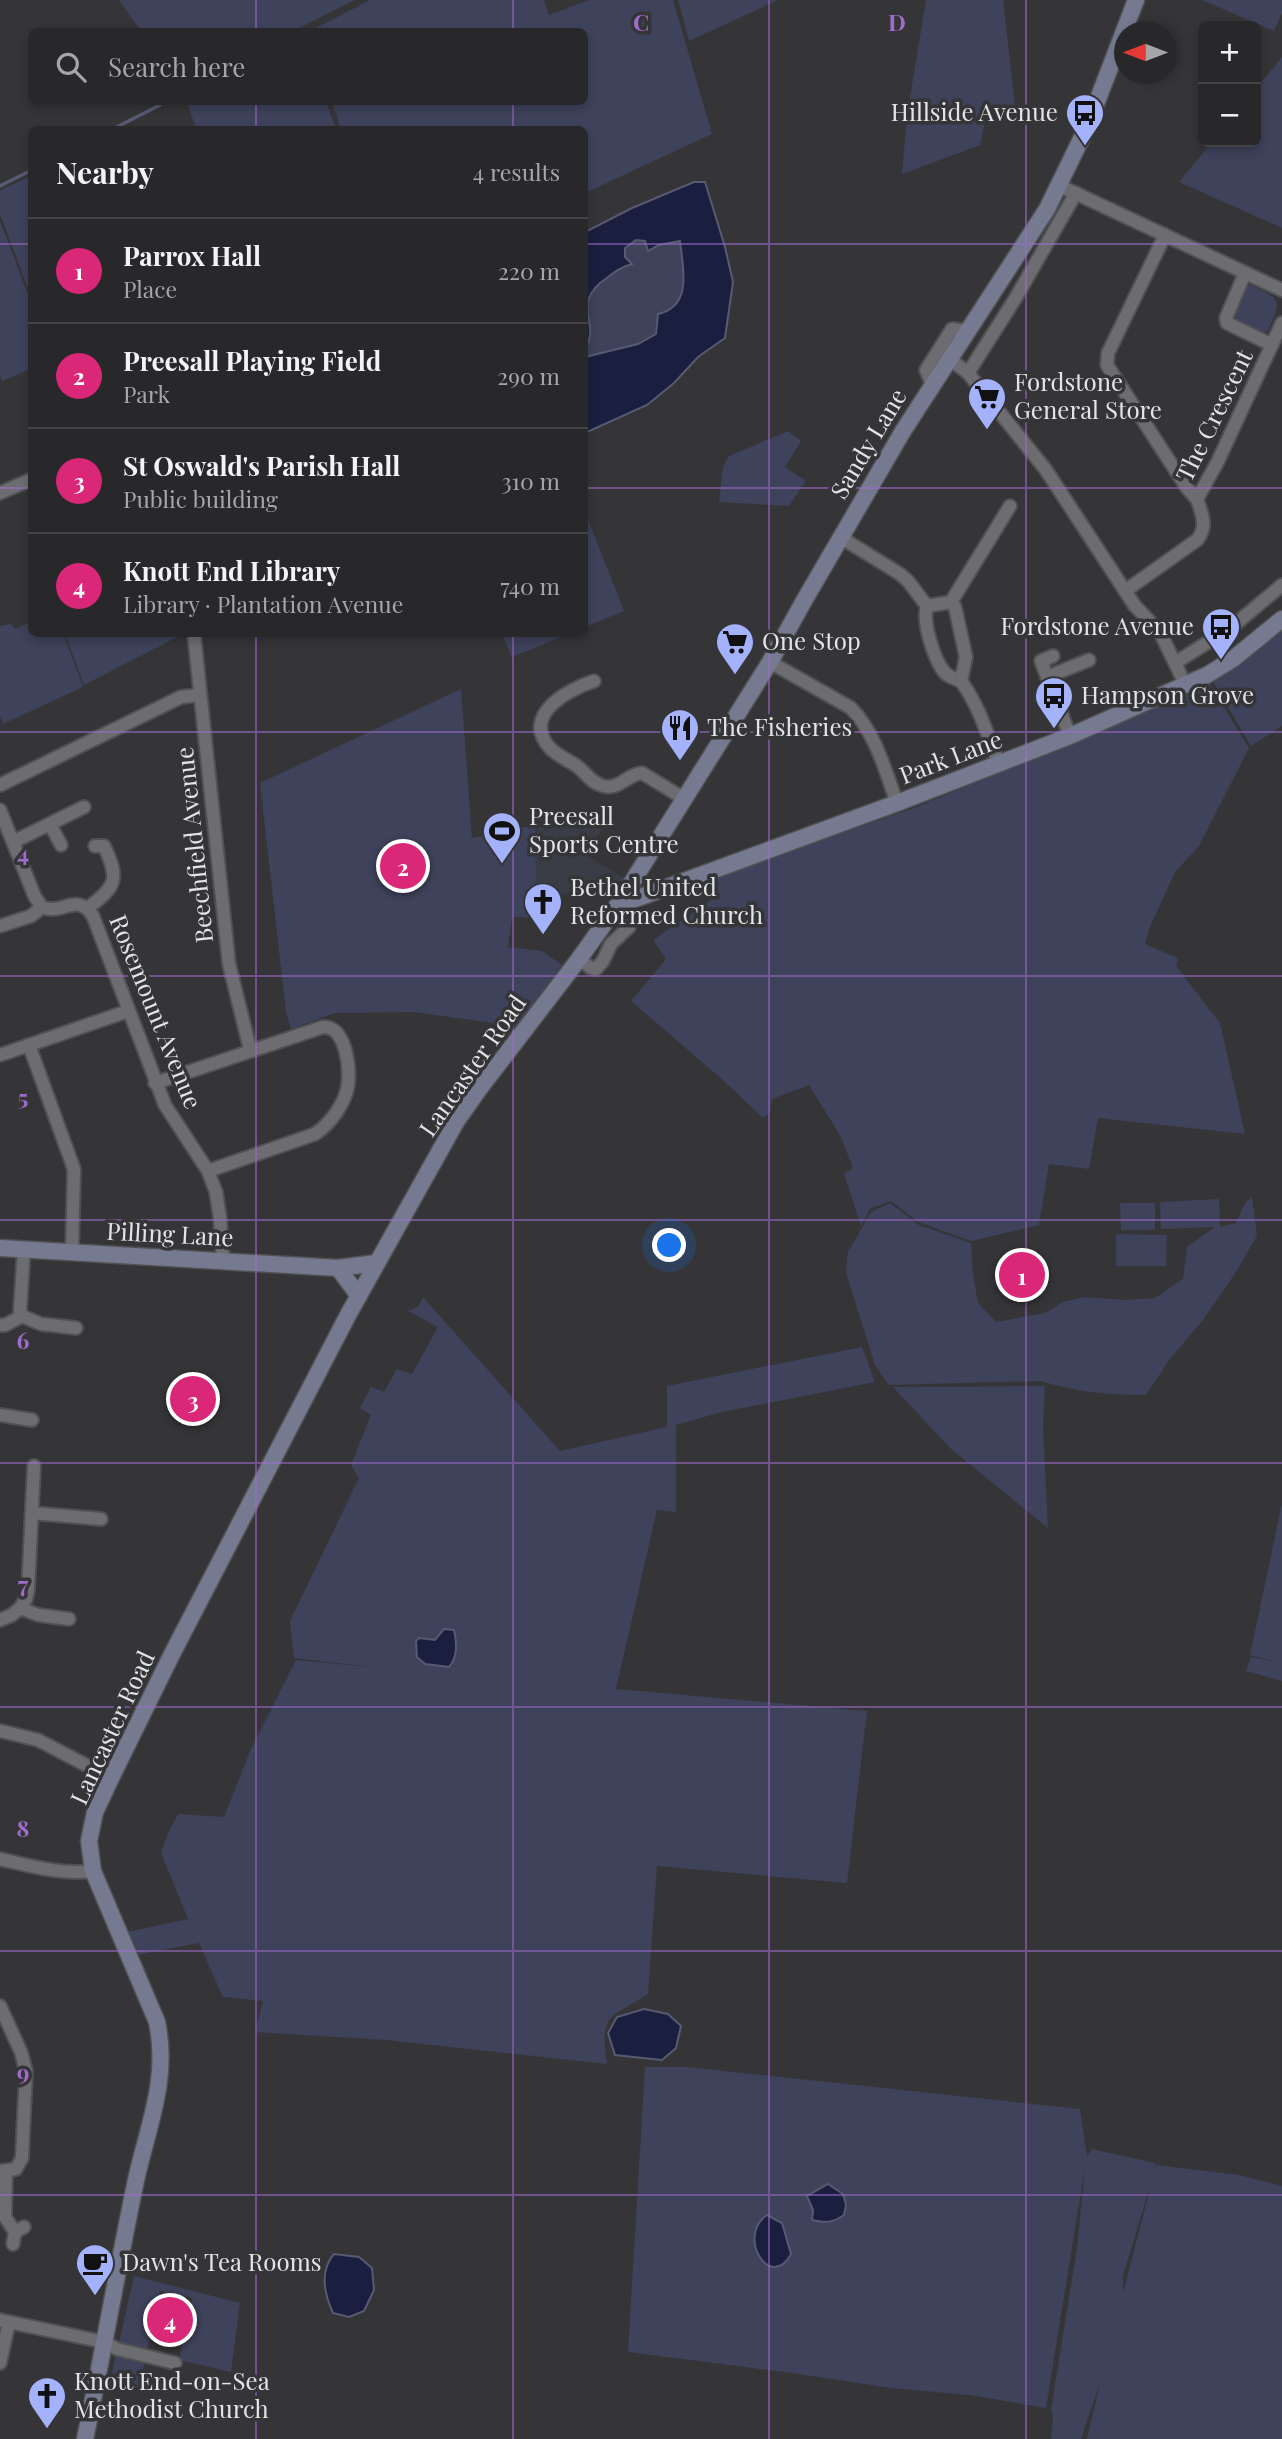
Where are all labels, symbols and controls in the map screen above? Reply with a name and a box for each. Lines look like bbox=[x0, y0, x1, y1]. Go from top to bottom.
text: C bbox=[633, 6, 649, 37]
text: D bbox=[888, 6, 906, 37]
north arrow bbox=[1114, 21, 1177, 84]
map controls bbox=[1198, 21, 1261, 147]
button: + bbox=[1198, 21, 1261, 84]
search box bbox=[28, 28, 588, 105]
icon: search bbox=[52, 48, 90, 86]
text: Search here bbox=[108, 49, 245, 84]
button: − bbox=[1198, 84, 1261, 147]
bus stop icon: Hillside Avenue bbox=[1064, 92, 1106, 147]
place label: Hillside Avenue bbox=[891, 95, 1058, 127]
text: Nearby bbox=[56, 152, 154, 192]
text: 4 results bbox=[473, 156, 560, 187]
text: Parrox Hall bbox=[123, 238, 261, 273]
text: 1 bbox=[75, 255, 83, 286]
text: 220 m bbox=[498, 255, 560, 286]
text: Place bbox=[123, 273, 177, 304]
text: Preesall Playing Field bbox=[123, 343, 381, 378]
street label: The Crescent bbox=[1167, 343, 1259, 486]
text: 2 bbox=[73, 360, 85, 391]
text: 290 m bbox=[497, 360, 560, 391]
place label: Fordstone General Store bbox=[1014, 365, 1162, 425]
supermarket icon: Fordstone General Store bbox=[966, 376, 1008, 431]
text: Park bbox=[123, 378, 170, 409]
street label: Sandy Lane bbox=[822, 382, 913, 504]
text: St Oswald's Parish Hall bbox=[123, 448, 400, 483]
text: 3 bbox=[73, 465, 85, 496]
text: 310 m bbox=[501, 465, 560, 496]
text: Public building bbox=[123, 483, 278, 514]
text: Knott End Library bbox=[123, 553, 340, 588]
text: 4 bbox=[73, 570, 85, 601]
text: 740 m bbox=[500, 570, 560, 601]
text: Library · Plantation Avenue bbox=[123, 588, 403, 619]
bus stop icon: Fordstone Avenue bbox=[1200, 606, 1242, 661]
place label: Fordstone Avenue bbox=[1000, 609, 1194, 641]
supermarket icon: One Stop bbox=[714, 621, 756, 676]
place label: One Stop bbox=[762, 624, 861, 656]
bus stop icon: Hampson Grove bbox=[1033, 675, 1075, 730]
place label: Hampson Grove bbox=[1081, 678, 1254, 710]
restaurant icon: The Fisheries bbox=[659, 707, 701, 762]
place label: The Fisheries bbox=[707, 710, 852, 742]
street label: Park Lane bbox=[894, 722, 1006, 790]
street label: Beechfield Avenue bbox=[167, 746, 219, 945]
place label: Preesall Sports Centre bbox=[529, 799, 679, 859]
sports icon: Preesall Sports Centre bbox=[481, 810, 523, 865]
text: 4 bbox=[17, 837, 29, 868]
pin: 2 bbox=[380, 840, 426, 892]
place label: Bethel United Reformed Church bbox=[570, 870, 763, 930]
church icon: Bethel United Reformed Church bbox=[522, 881, 564, 936]
street label: Rosemount Avenue bbox=[103, 909, 210, 1113]
street label: Lancaster Road bbox=[411, 988, 532, 1142]
text: 5 bbox=[18, 1081, 28, 1112]
street label: Pilling Lane bbox=[106, 1214, 234, 1252]
your location bbox=[652, 1228, 686, 1262]
pin: 1 bbox=[999, 1249, 1045, 1301]
text: 6 bbox=[17, 1324, 30, 1355]
pin: 3 bbox=[170, 1373, 216, 1425]
text: 7 bbox=[18, 1568, 29, 1599]
street label: Lancaster Road bbox=[62, 1645, 161, 1809]
text: 8 bbox=[17, 1812, 29, 1843]
text: 9 bbox=[17, 2056, 29, 2087]
cafe icon: Dawn's Tea Rooms bbox=[74, 2242, 116, 2297]
place label: Dawn's Tea Rooms bbox=[122, 2245, 322, 2277]
pin: 4 bbox=[147, 2294, 193, 2346]
place label: Knott End-on-Sea Methodist Church bbox=[74, 2364, 270, 2424]
church icon: Knott End-on-Sea Methodist Church bbox=[26, 2375, 68, 2430]

